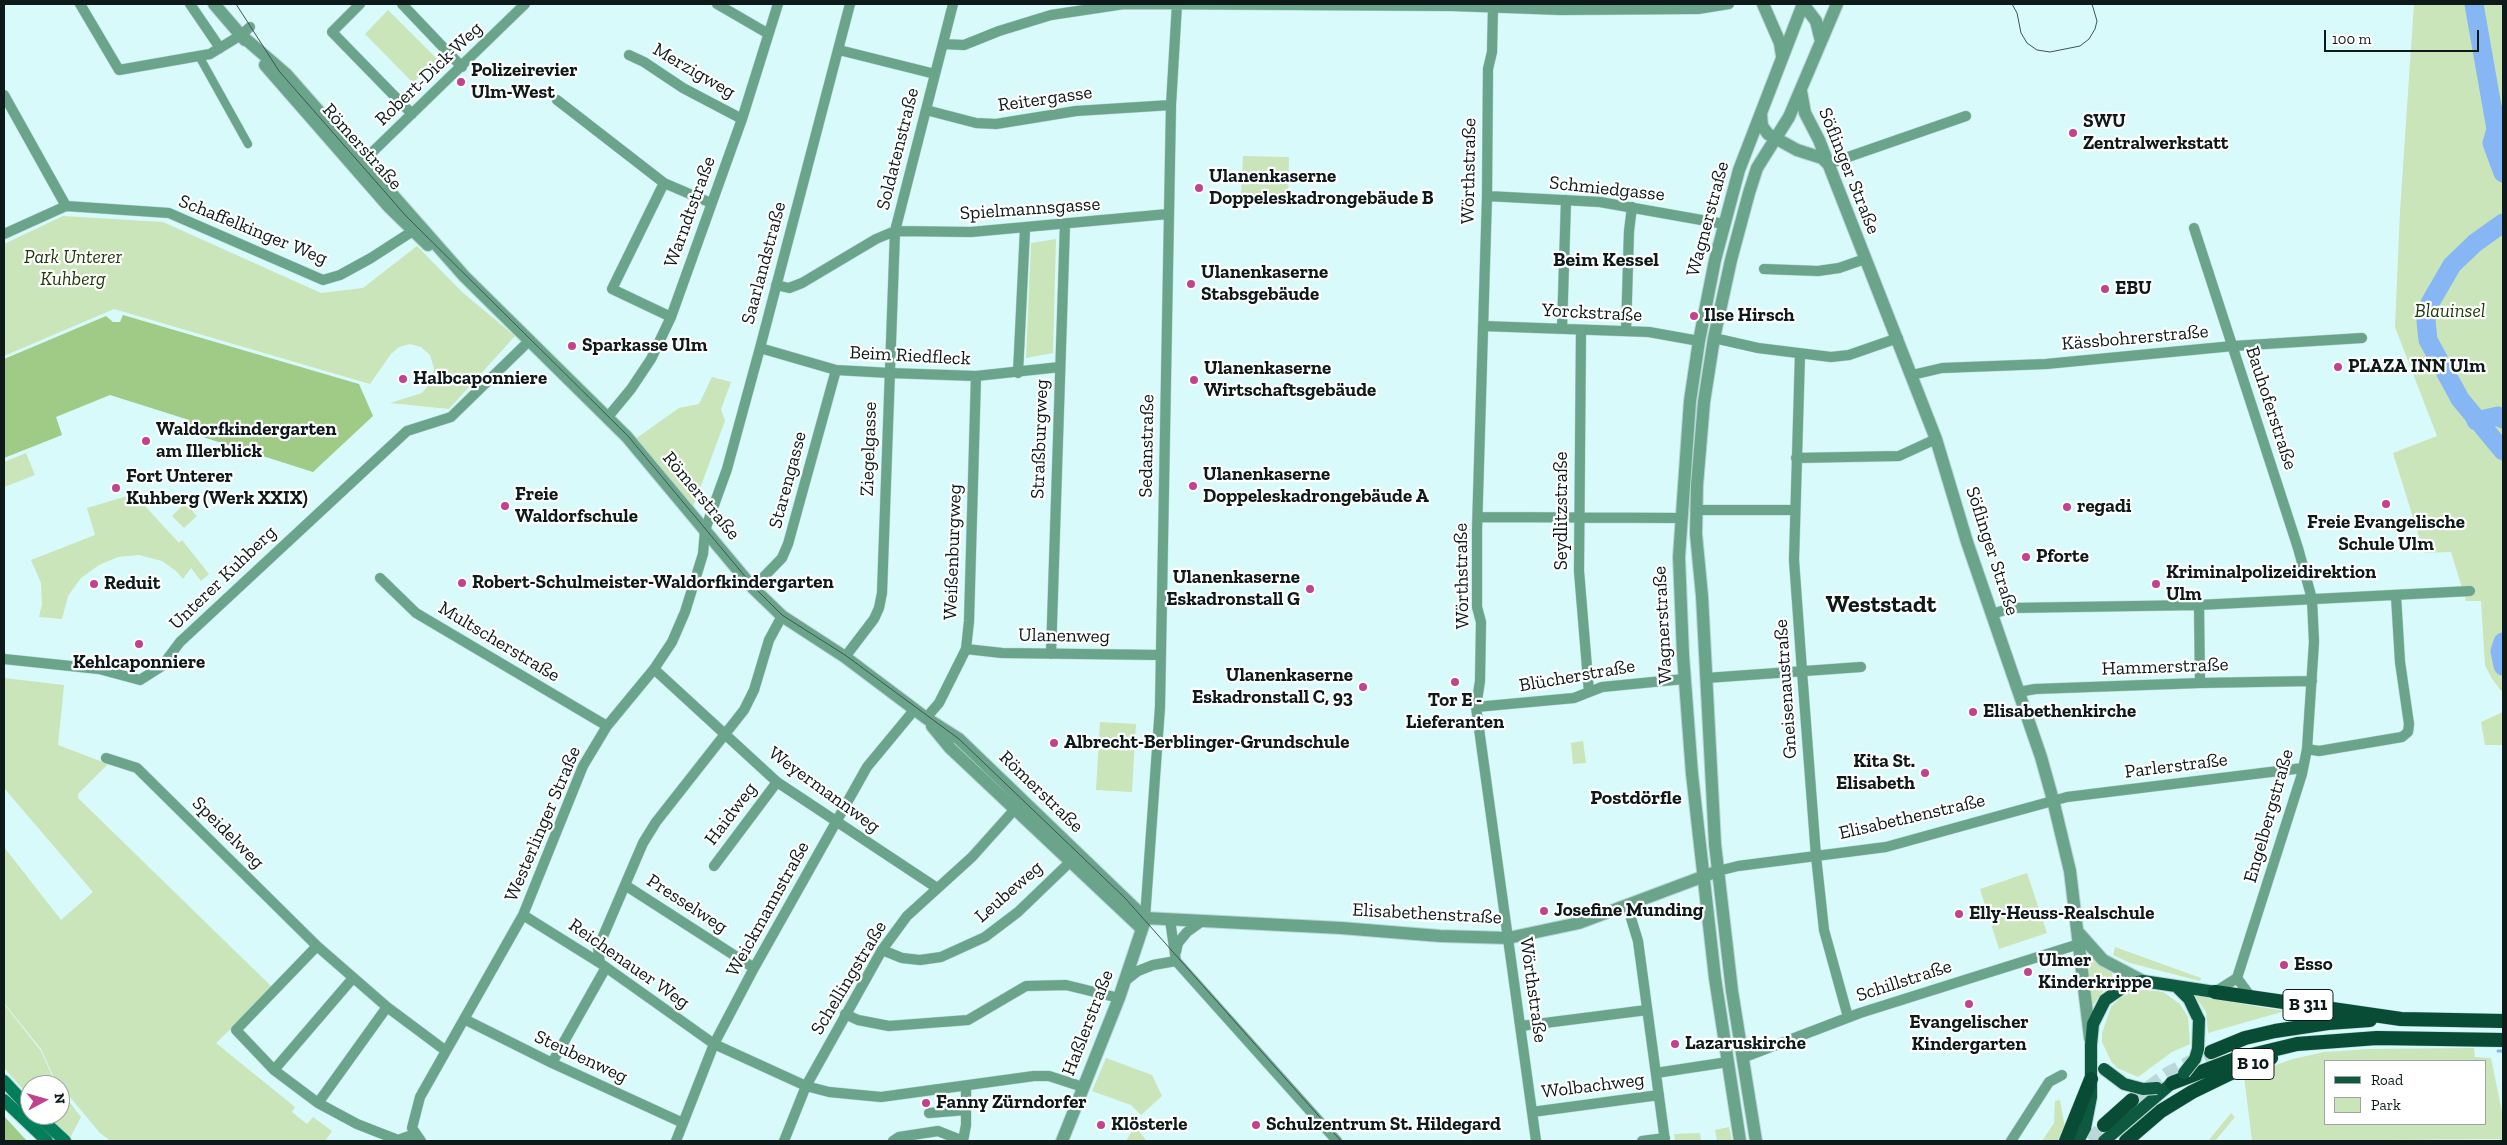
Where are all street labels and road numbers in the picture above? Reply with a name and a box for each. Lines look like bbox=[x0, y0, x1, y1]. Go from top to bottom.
street label: Robert-Dick-Weg bbox=[371, 17, 487, 131]
street label: Merzigweg bbox=[649, 38, 739, 104]
street label: Reitergasse bbox=[996, 81, 1094, 117]
street label: Soldatenstraße bbox=[872, 85, 924, 213]
street label: Römerstraße bbox=[317, 99, 407, 195]
street label: Söflinger Straße bbox=[1813, 105, 1885, 237]
street label: Wörthstraße bbox=[1457, 118, 1481, 224]
street label: Warndtstraße bbox=[659, 153, 721, 271]
street label: Wagnerstraße bbox=[1682, 159, 1734, 279]
street label: Schmiedgasse bbox=[1548, 172, 1666, 206]
street label: Schaffelkinger Weg bbox=[175, 190, 331, 270]
street label: Spielmannsgasse bbox=[959, 193, 1101, 225]
street label: Saarlandstraße bbox=[737, 199, 791, 327]
street label: Yorckstraße bbox=[1541, 299, 1643, 327]
street label: Kässbohrerstraße bbox=[2061, 320, 2209, 356]
street label: Beim Riedfleck bbox=[849, 341, 971, 371]
street label: Bauhoferstraße bbox=[2240, 343, 2302, 473]
street label: Straßburgweg bbox=[1027, 379, 1053, 499]
street label: Sedanstraße bbox=[1135, 394, 1159, 498]
street label: Ziegelgasse bbox=[856, 401, 882, 497]
street label: Starengasse bbox=[764, 429, 812, 531]
street label: Römerstraße bbox=[657, 447, 745, 545]
street label: Seydlitzstraße bbox=[1551, 452, 1573, 570]
street label: Weißenburgweg bbox=[939, 484, 967, 620]
street label: Söflinger Straße bbox=[1960, 484, 2024, 618]
street label: Unterer Kuhberg bbox=[165, 521, 281, 635]
street label: Wörthstraße bbox=[1450, 523, 1474, 629]
street label: Wagnerstraße bbox=[1649, 565, 1677, 685]
street label: Multscherstraße bbox=[434, 597, 564, 687]
street label: Gneisenaustraße bbox=[1770, 618, 1802, 760]
street label: Ulanenweg bbox=[1018, 624, 1110, 648]
street label: Hammerstraße bbox=[2101, 653, 2229, 681]
street label: Blücherstraße bbox=[1517, 655, 1637, 697]
street label: Weyermannweg bbox=[764, 742, 884, 838]
street label: Westerlinger Straße bbox=[500, 743, 586, 905]
street label: Römerstraße bbox=[994, 746, 1088, 838]
street label: Engelbergstraße bbox=[2239, 747, 2299, 885]
street label: Parlerstraße bbox=[2123, 748, 2229, 784]
street label: Haidweg bbox=[700, 778, 762, 850]
street label: Elisabethenstraße bbox=[1837, 789, 1987, 845]
street label: Speidelweg bbox=[187, 792, 269, 874]
street label: Weickmannstraße bbox=[721, 837, 815, 981]
street label: Leubeweg bbox=[970, 856, 1048, 928]
street label: Presselweg bbox=[642, 869, 732, 939]
street label: Elisabethenstraße bbox=[1352, 899, 1502, 929]
street label: Reichenauer Weg bbox=[564, 914, 694, 1014]
street label: Schellingstraße bbox=[806, 917, 892, 1039]
street label: Wörthstraße bbox=[1514, 936, 1552, 1044]
street label: Schillstraße bbox=[1853, 955, 1955, 1007]
street label: Haßlerstraße bbox=[1057, 967, 1119, 1079]
road number: B 311 bbox=[2283, 990, 2333, 1020]
street label: Steubenweg bbox=[531, 1026, 631, 1088]
road number: B 10 bbox=[2232, 1048, 2274, 1080]
street label: Wolbachweg bbox=[1540, 1068, 1646, 1104]

